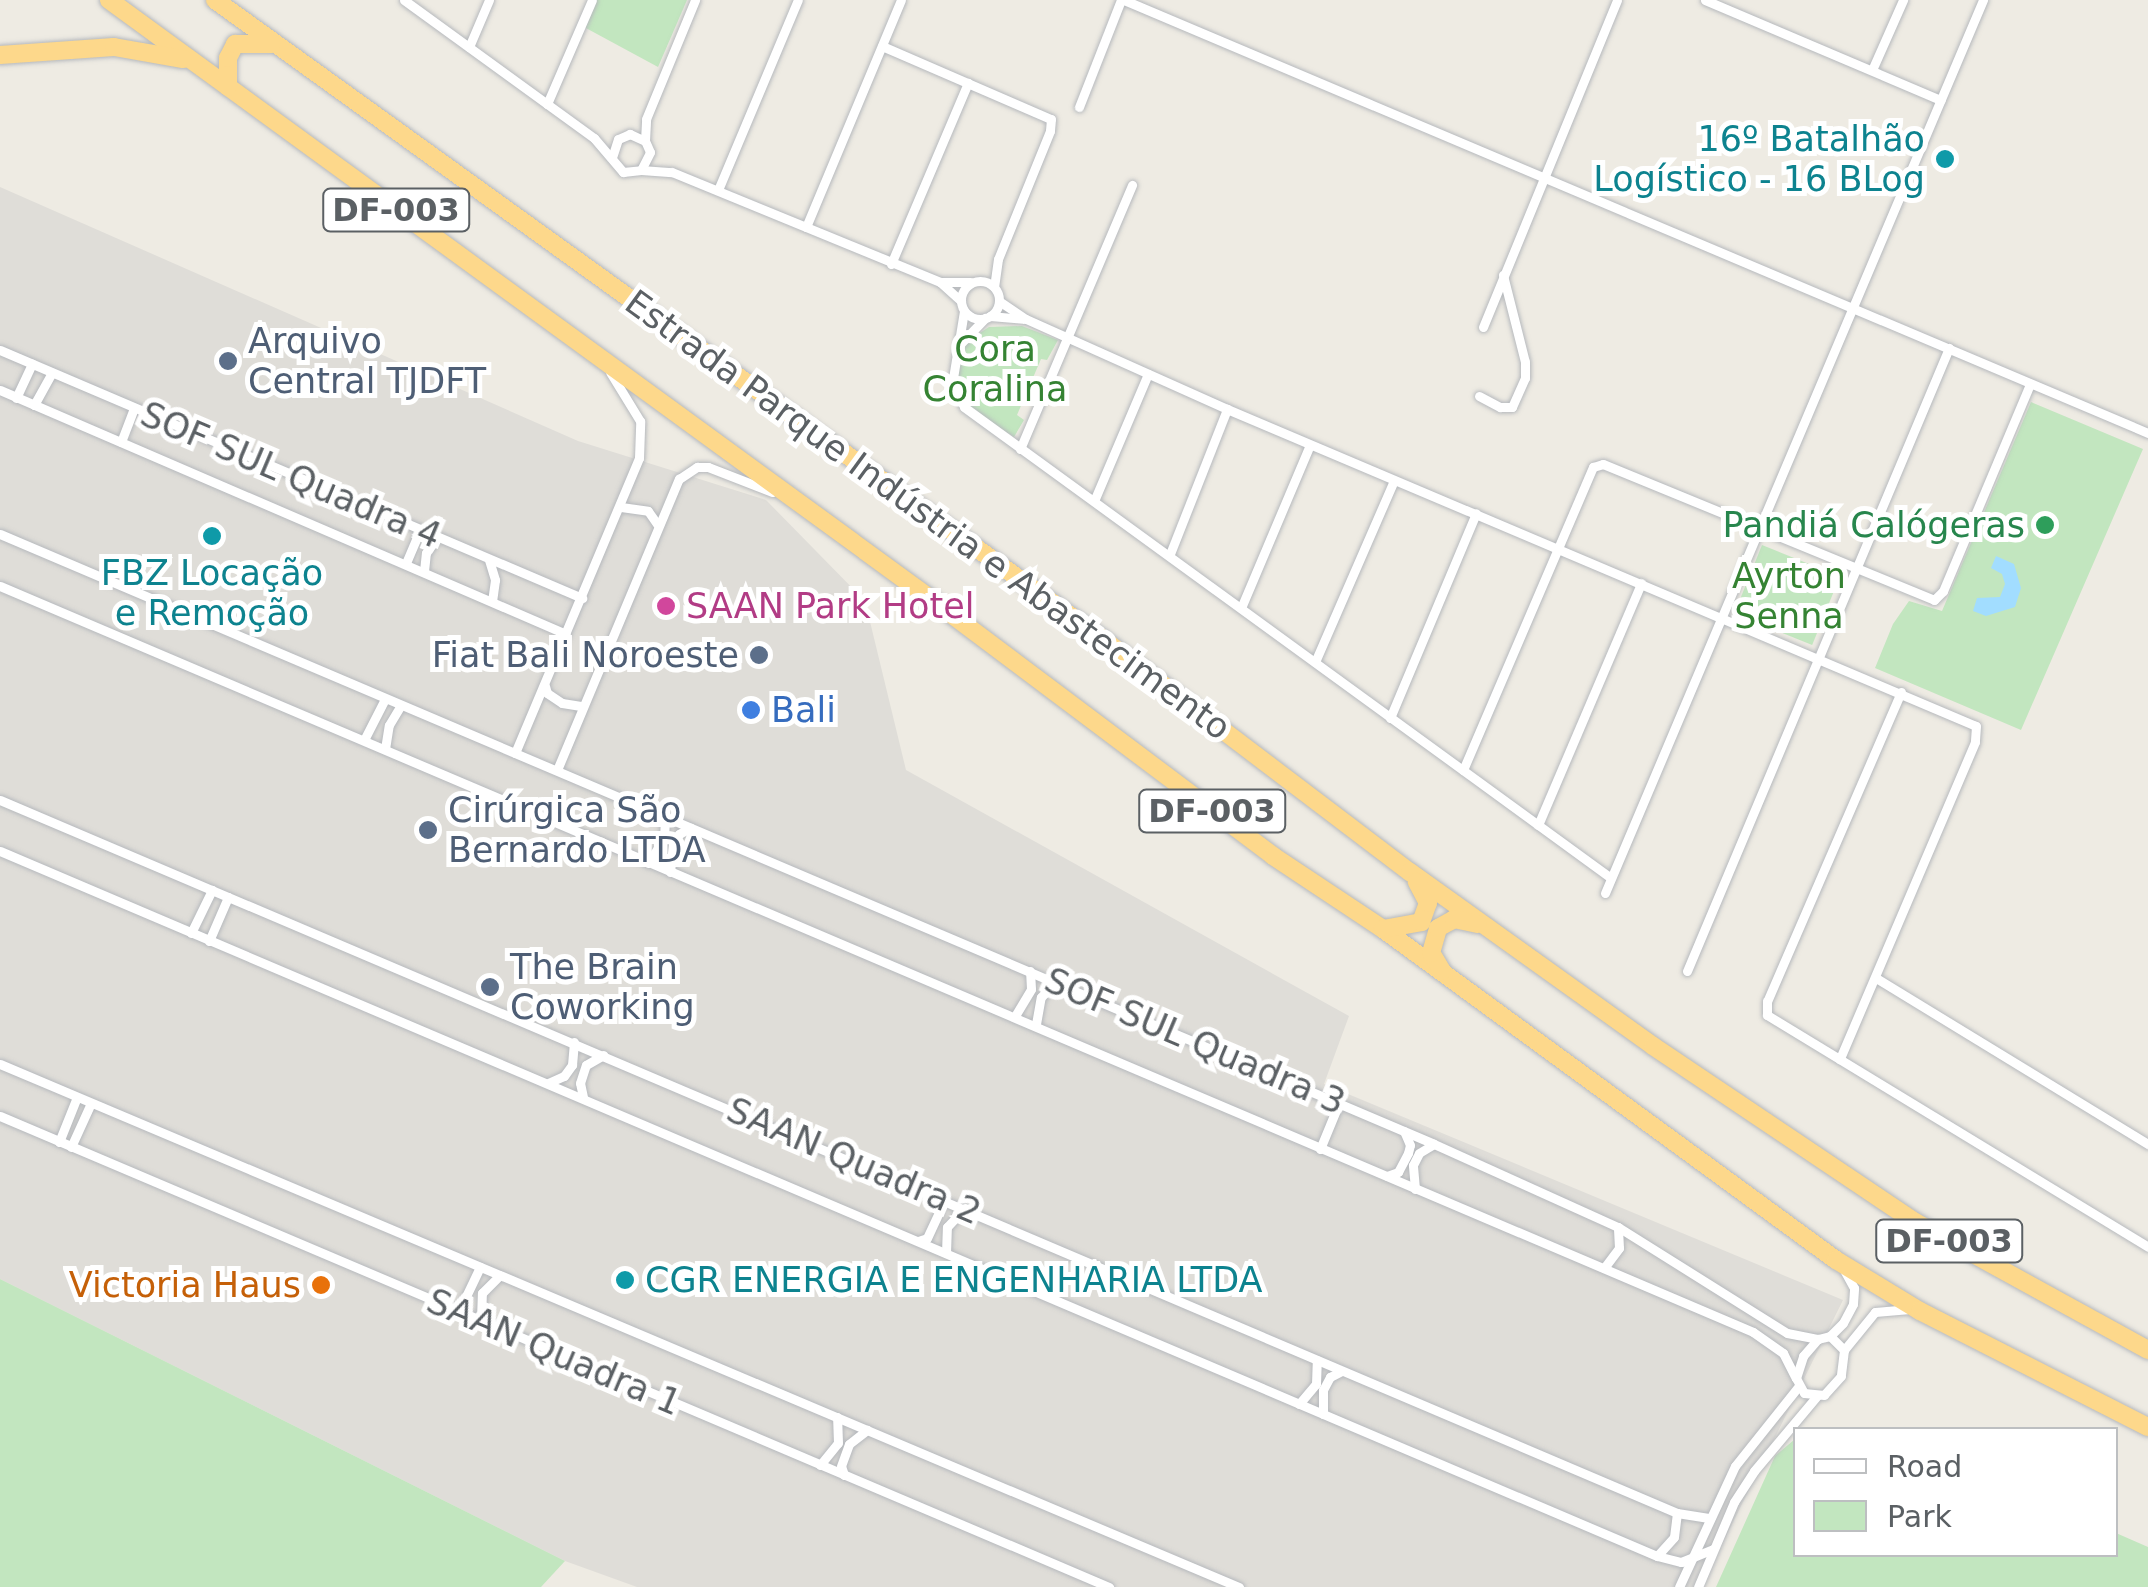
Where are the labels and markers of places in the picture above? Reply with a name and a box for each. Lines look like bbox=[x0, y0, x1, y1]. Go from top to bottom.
place label: 16º Batalhão Logístico - 16 BLog bbox=[1593, 118, 1925, 200]
marker: 16º Batalhão Logístico - 16 BLog bbox=[1934, 148, 1956, 170]
place label: Arquivo Central TJDFT bbox=[248, 320, 486, 402]
marker: Arquivo Central TJDFT bbox=[217, 350, 239, 372]
place label: Pandiá Calógeras bbox=[1722, 504, 2025, 546]
marker: Pandiá Calógeras bbox=[2034, 514, 2056, 536]
marker: FBZ Locação e Remoção bbox=[201, 525, 223, 547]
place label: FBZ Locação e Remoção bbox=[101, 552, 323, 634]
place label: SAAN Park Hotel bbox=[686, 585, 975, 627]
marker: SAAN Park Hotel bbox=[655, 595, 677, 617]
place label: Fiat Bali Noroeste bbox=[432, 634, 739, 676]
marker: Fiat Bali Noroeste bbox=[748, 644, 770, 666]
place label: Bali bbox=[771, 689, 836, 731]
marker: Bali bbox=[740, 699, 762, 721]
place label: Cirúrgica São Bernardo LTDA bbox=[448, 789, 706, 871]
marker: Cirúrgica São Bernardo LTDA bbox=[417, 819, 439, 841]
place label: The Brain Coworking bbox=[510, 946, 695, 1028]
marker: The Brain Coworking bbox=[479, 976, 501, 998]
place label: CGR ENERGIA E ENGENHARIA LTDA bbox=[645, 1259, 1263, 1301]
place label: Victoria Haus bbox=[69, 1264, 301, 1306]
marker: CGR ENERGIA E ENGENHARIA LTDA bbox=[614, 1269, 636, 1291]
marker: Victoria Haus bbox=[310, 1274, 332, 1296]

